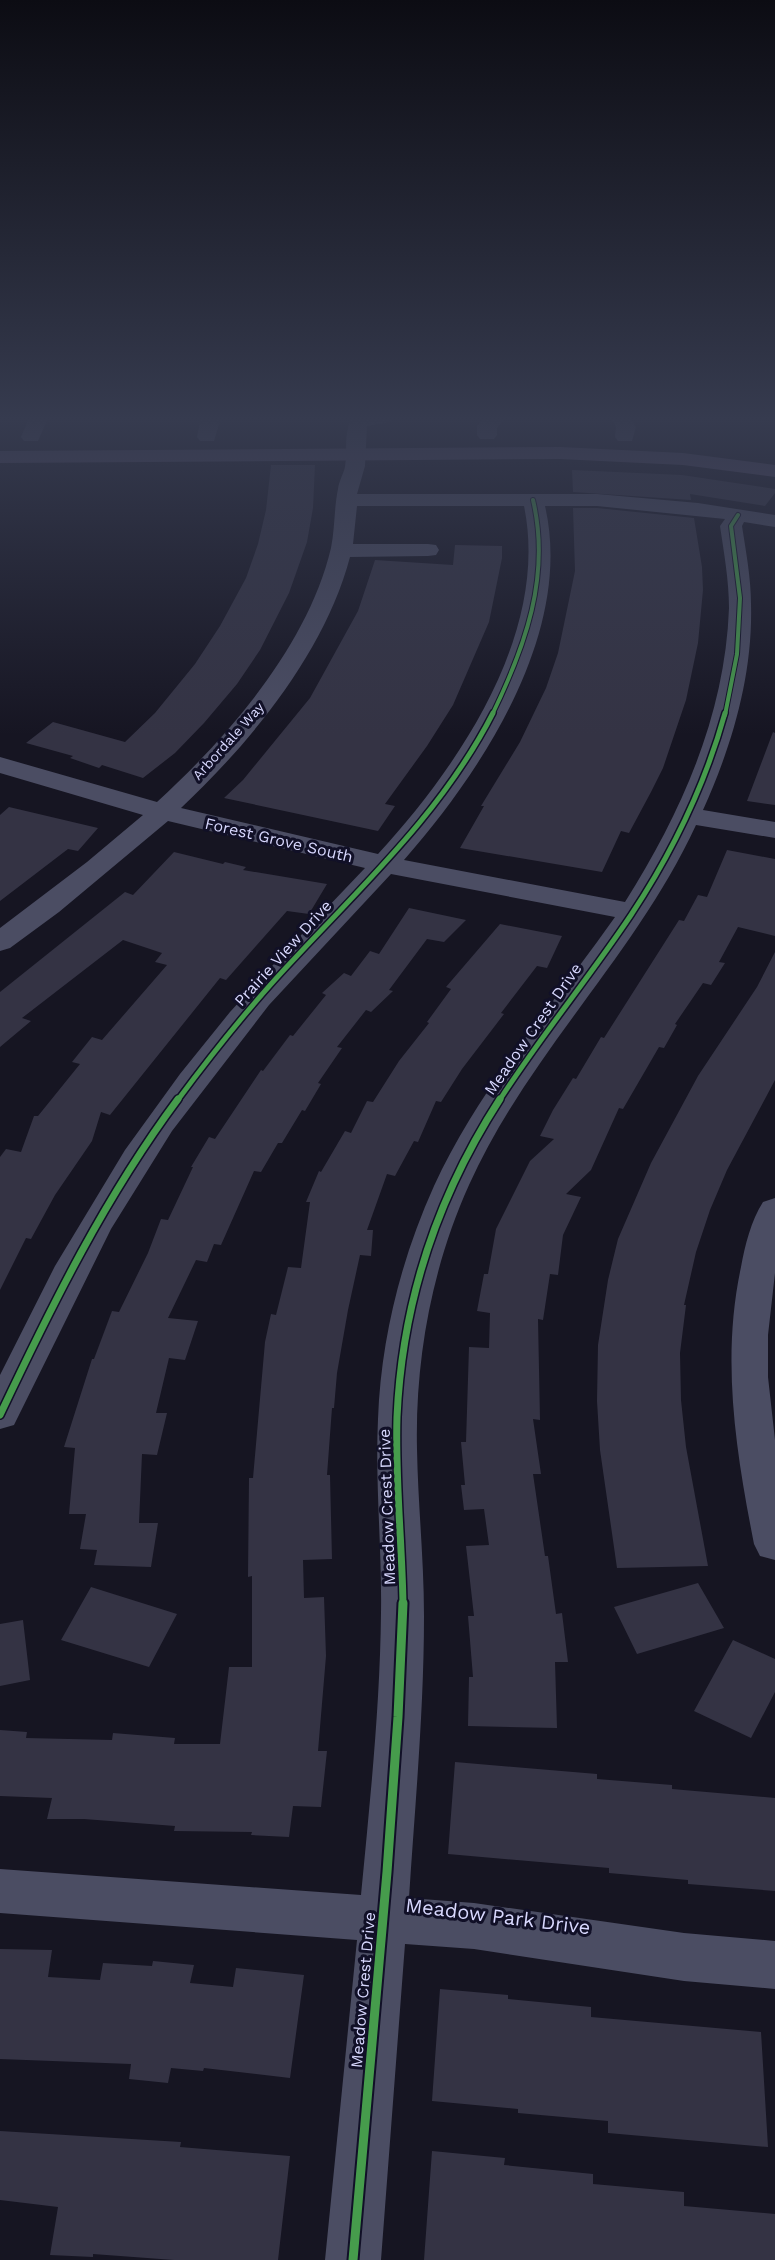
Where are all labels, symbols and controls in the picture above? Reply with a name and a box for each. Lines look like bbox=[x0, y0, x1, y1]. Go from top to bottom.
street label: Arbordale Way bbox=[189, 698, 268, 783]
street label: Forest Grove South bbox=[203, 814, 355, 866]
street label: Prairie View Drive bbox=[230, 896, 336, 1010]
street label: Meadow Crest Drive bbox=[480, 959, 586, 1099]
street label: Meadow Crest Drive bbox=[375, 1428, 399, 1586]
street label: Meadow Park Drive bbox=[404, 1893, 592, 1939]
street label: Meadow Crest Drive bbox=[347, 1911, 379, 2069]

